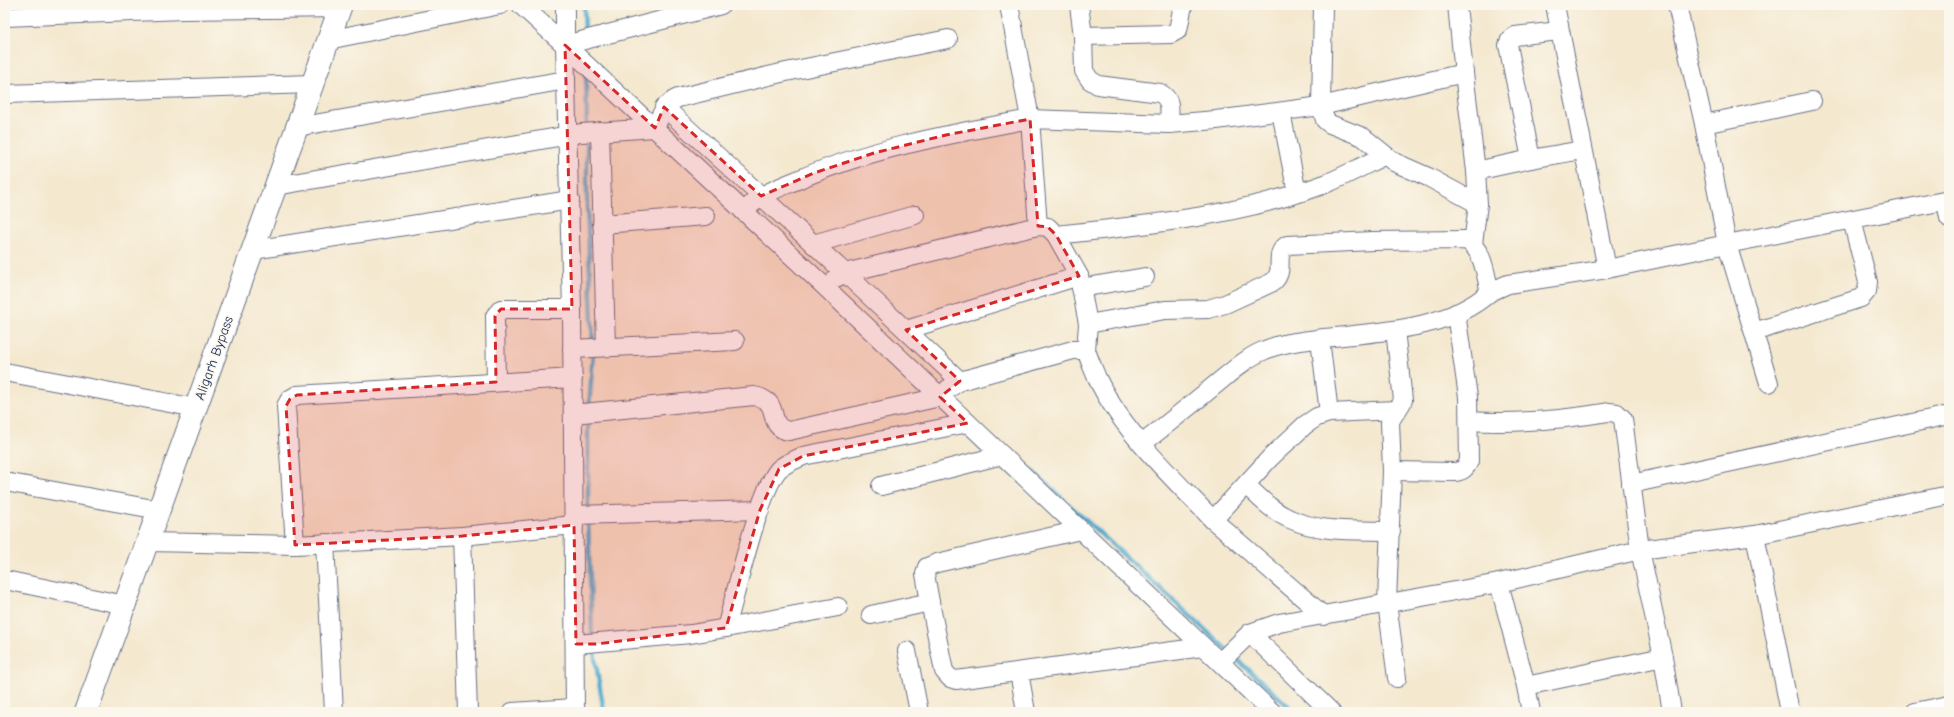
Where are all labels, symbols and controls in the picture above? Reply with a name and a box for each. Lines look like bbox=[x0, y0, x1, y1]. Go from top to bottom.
street label: Aligarh Bypass bbox=[191, 314, 237, 402]

